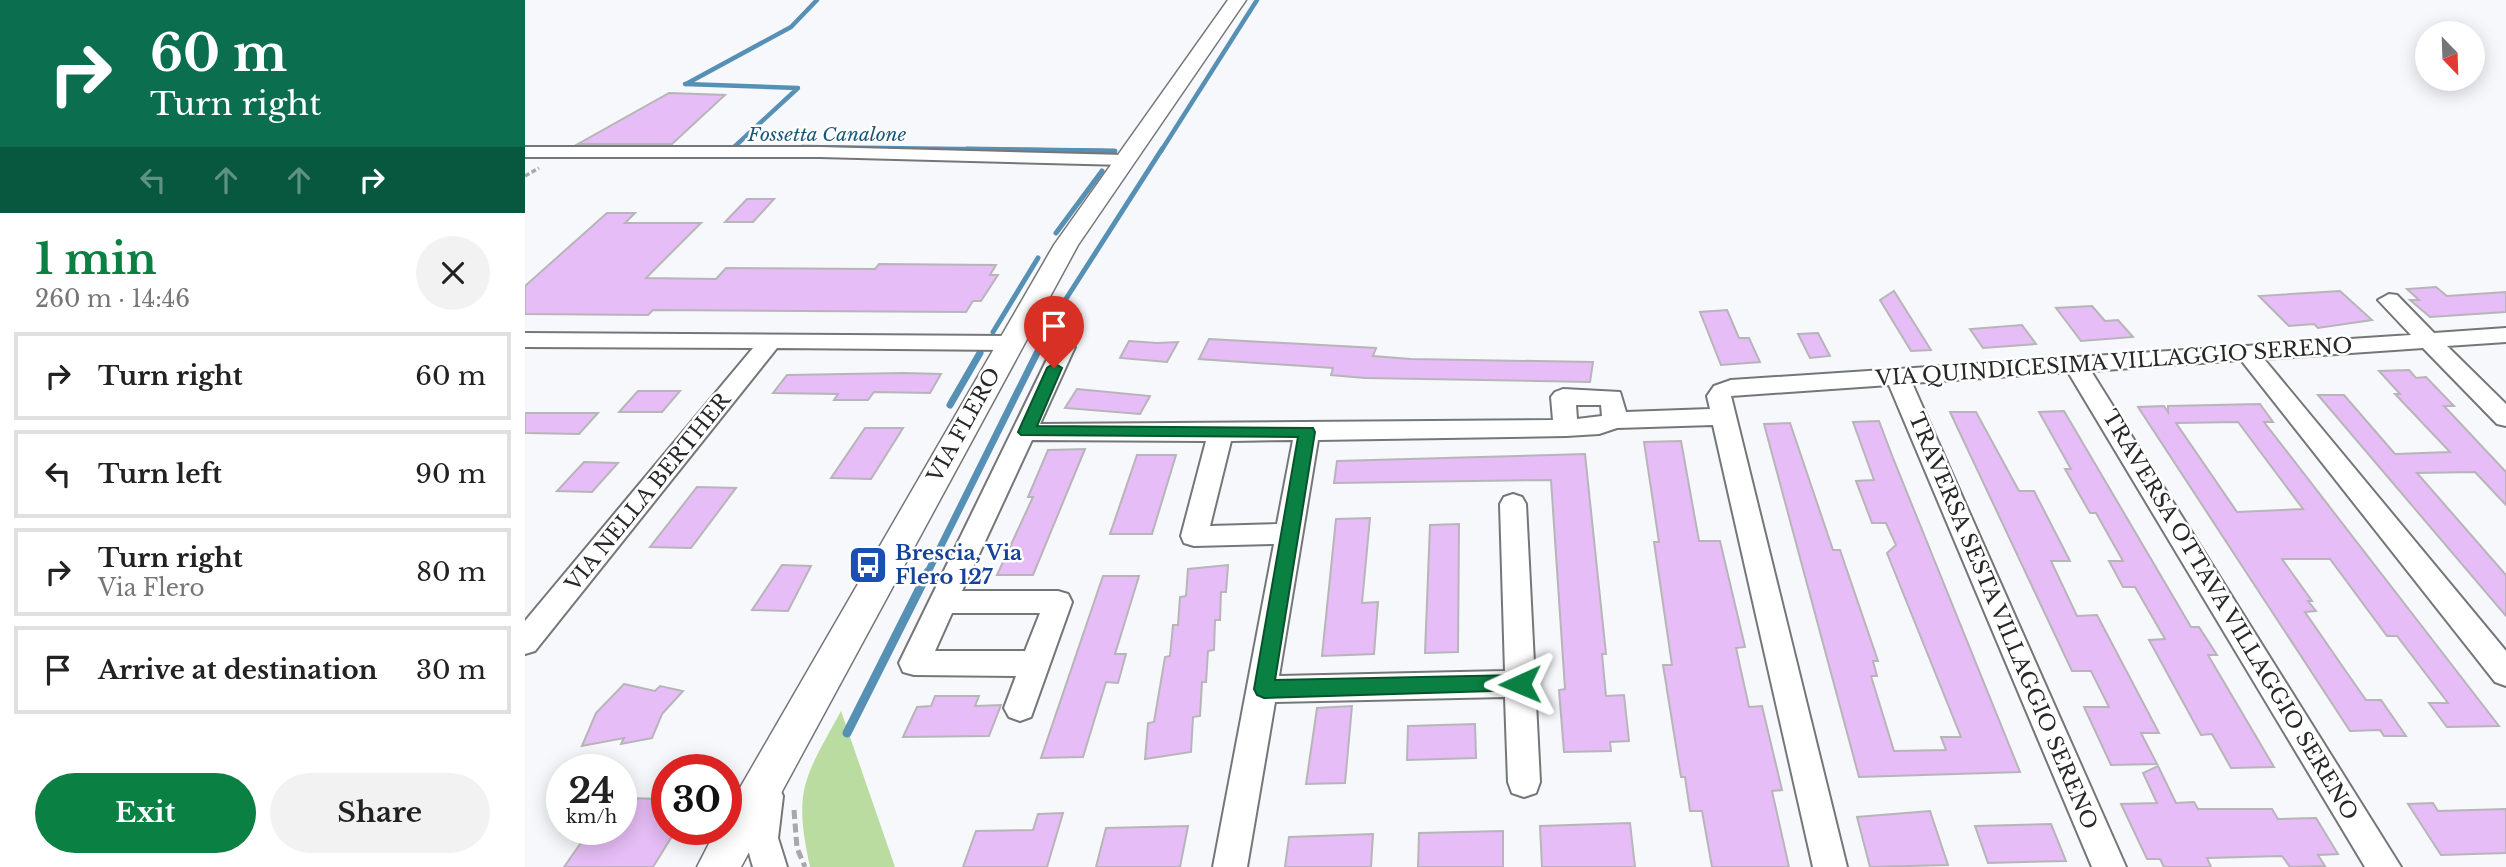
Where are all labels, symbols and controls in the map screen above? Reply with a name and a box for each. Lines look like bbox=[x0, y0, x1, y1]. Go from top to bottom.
north arrow bbox=[2415, 21, 2485, 91]
map controls bbox=[2415, 21, 2485, 91]
text: 60 m bbox=[150, 23, 287, 84]
icon: right bbox=[35, 28, 126, 119]
text: Turn right bbox=[150, 84, 321, 124]
water label: Fossetta Canalone bbox=[747, 123, 907, 146]
icon: left bbox=[134, 161, 172, 199]
icon: ahead bbox=[207, 161, 245, 199]
icon: ahead bbox=[280, 161, 318, 199]
icon: right bbox=[353, 161, 391, 199]
text: 1 min bbox=[35, 233, 157, 285]
button: close bbox=[416, 236, 490, 310]
text: 260 m · 14:46 bbox=[35, 285, 190, 313]
pin bbox=[1024, 296, 1084, 368]
icon: arrive bbox=[1035, 307, 1073, 345]
street label: VIA QUINDICESIMA VILLAGGIO SERENO bbox=[1874, 332, 2353, 392]
icon: right bbox=[39, 357, 77, 395]
text: Turn right bbox=[98, 360, 243, 392]
text: 60 m bbox=[415, 360, 486, 392]
street label: VIA FLERO bbox=[921, 363, 1006, 488]
street label: VIA NELLA BERTHER bbox=[559, 386, 737, 597]
street label: TRAVERSA OTTAVA VILLAGGIO SERENO bbox=[2097, 405, 2363, 825]
street label: TRAVERSA SESTA VILLAGGIO SERENO bbox=[1903, 409, 2103, 833]
icon: left bbox=[39, 455, 77, 493]
text: Turn left bbox=[98, 458, 222, 490]
text: 90 m bbox=[415, 458, 486, 490]
place label: Brescia, Via Flero 127 bbox=[895, 540, 1022, 590]
text: Turn right bbox=[98, 542, 243, 574]
bus stop icon: Brescia, Via Flero 127 bbox=[847, 544, 889, 586]
icon: right bbox=[39, 553, 77, 591]
text: 80 m bbox=[416, 556, 486, 588]
text: Via Flero bbox=[98, 574, 205, 602]
position arrow bbox=[1483, 647, 1557, 721]
icon: arrive bbox=[39, 651, 77, 689]
text: Arrive at destination bbox=[98, 654, 378, 686]
text: 30 m bbox=[416, 654, 486, 686]
speed limit sign: 30 bbox=[651, 754, 742, 845]
text: 24 bbox=[568, 769, 615, 812]
button: Exit bbox=[35, 773, 256, 853]
button: Share bbox=[270, 773, 490, 853]
text: km/h bbox=[566, 806, 617, 828]

